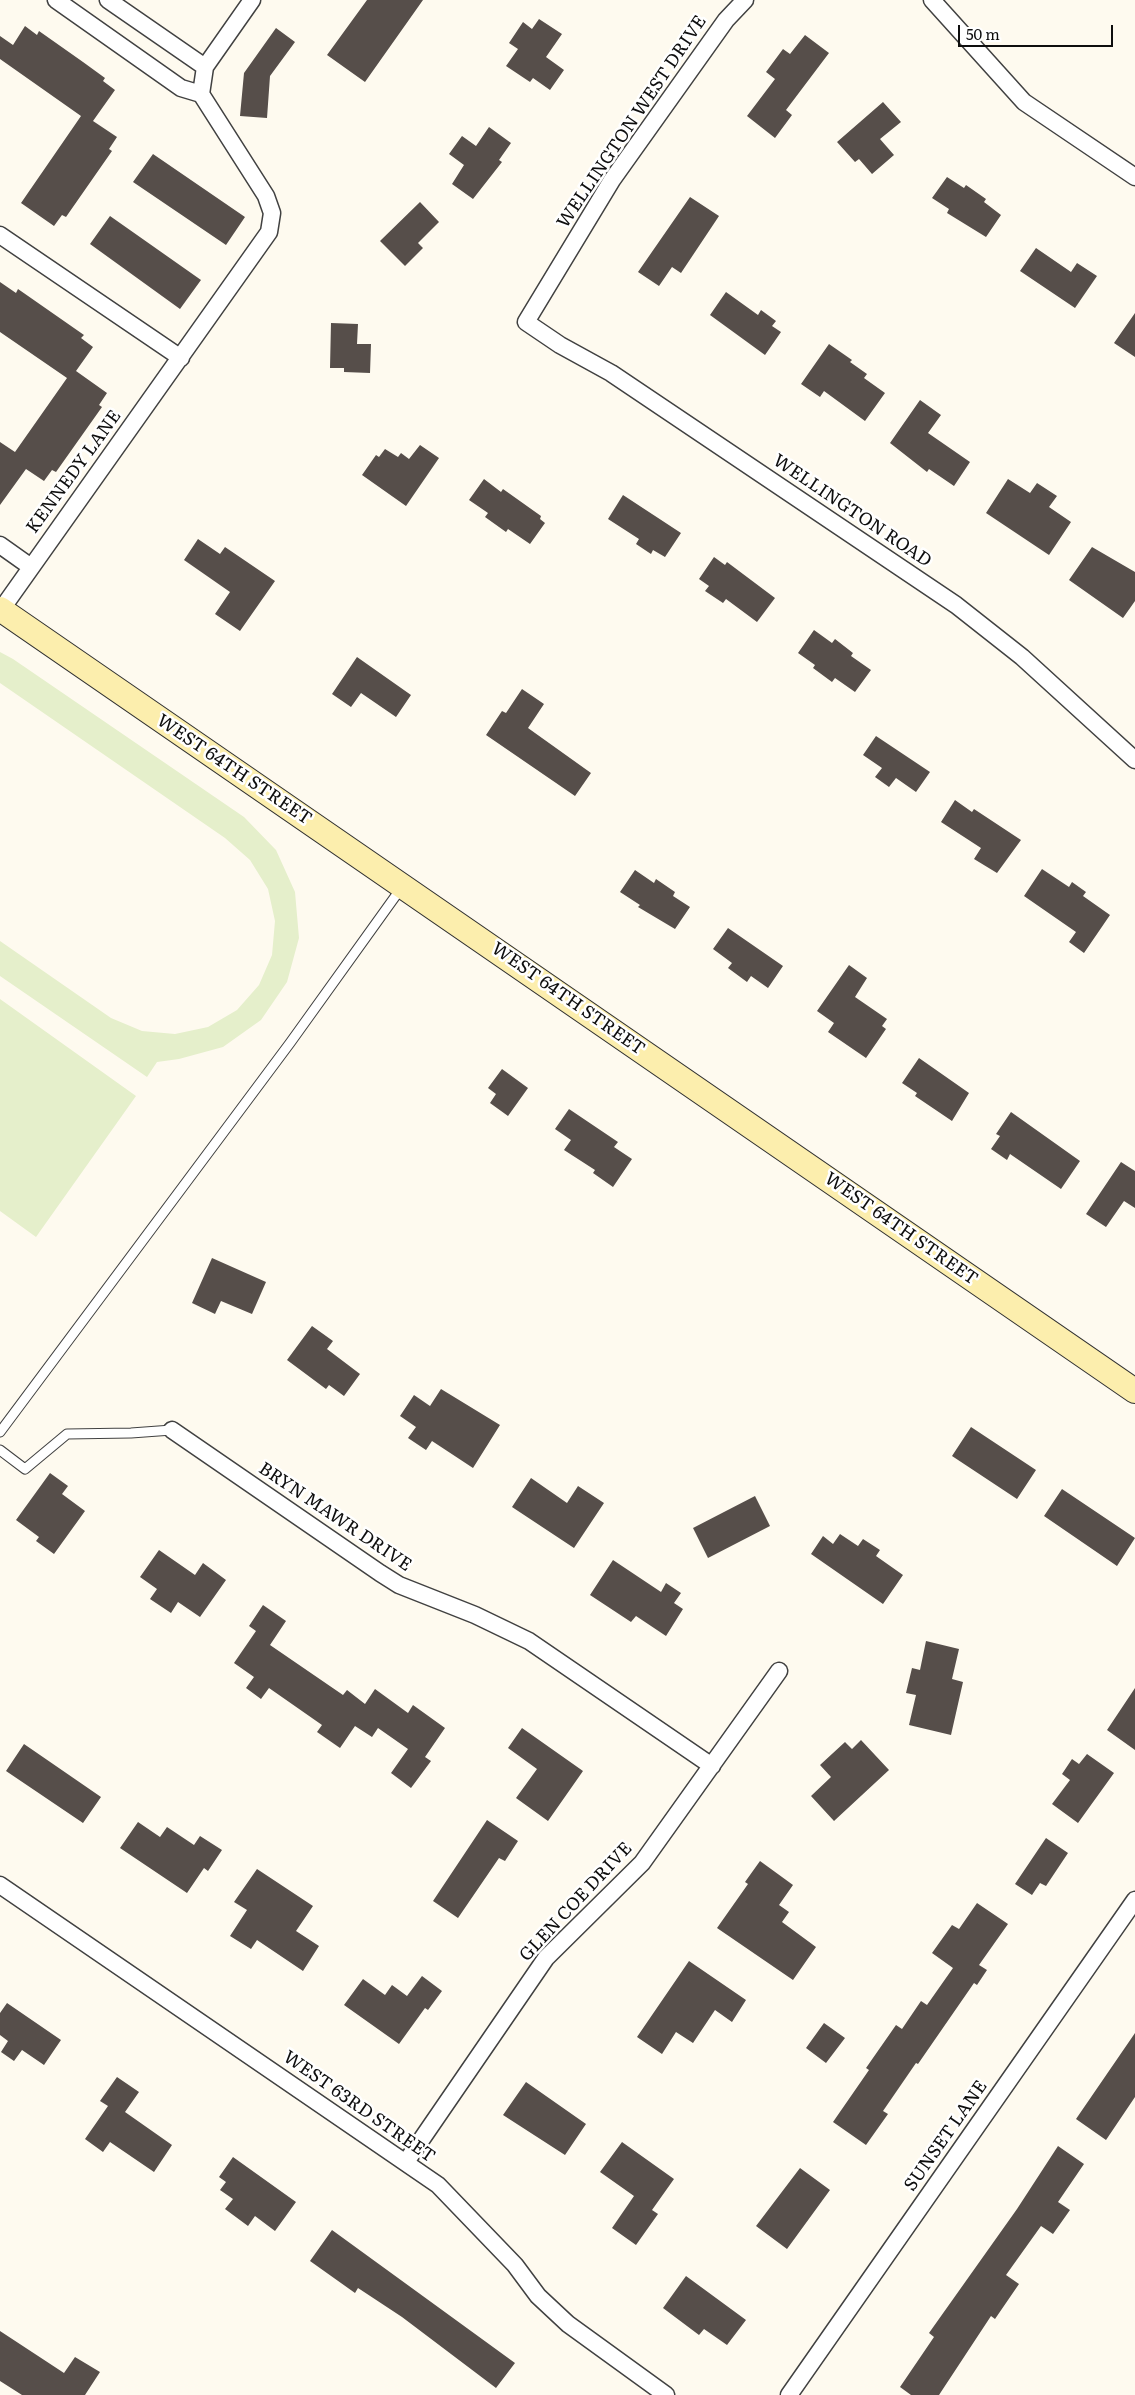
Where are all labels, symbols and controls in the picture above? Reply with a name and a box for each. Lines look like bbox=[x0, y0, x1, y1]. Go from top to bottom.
street label: WELLINGTON WEST DRIVE bbox=[553, 12, 711, 232]
scale bar bbox=[960, 15, 1115, 47]
text: 50 m bbox=[966, 22, 1000, 45]
street label: KENNEDY LANE bbox=[22, 406, 126, 538]
street label: WELLINGTON ROAD bbox=[769, 450, 935, 572]
street label: WEST 64TH STREET bbox=[152, 710, 316, 830]
street label: WEST 64TH STREET bbox=[487, 938, 649, 1060]
street label: WEST 64TH STREET bbox=[820, 1168, 982, 1290]
street label: BRYN MAWR DRIVE bbox=[254, 1458, 416, 1576]
street label: GLEN COE DRIVE bbox=[515, 1838, 637, 1966]
street label: WEST 63RD STREET bbox=[279, 2046, 439, 2168]
street label: SUNSET LANE bbox=[900, 2077, 992, 2195]

